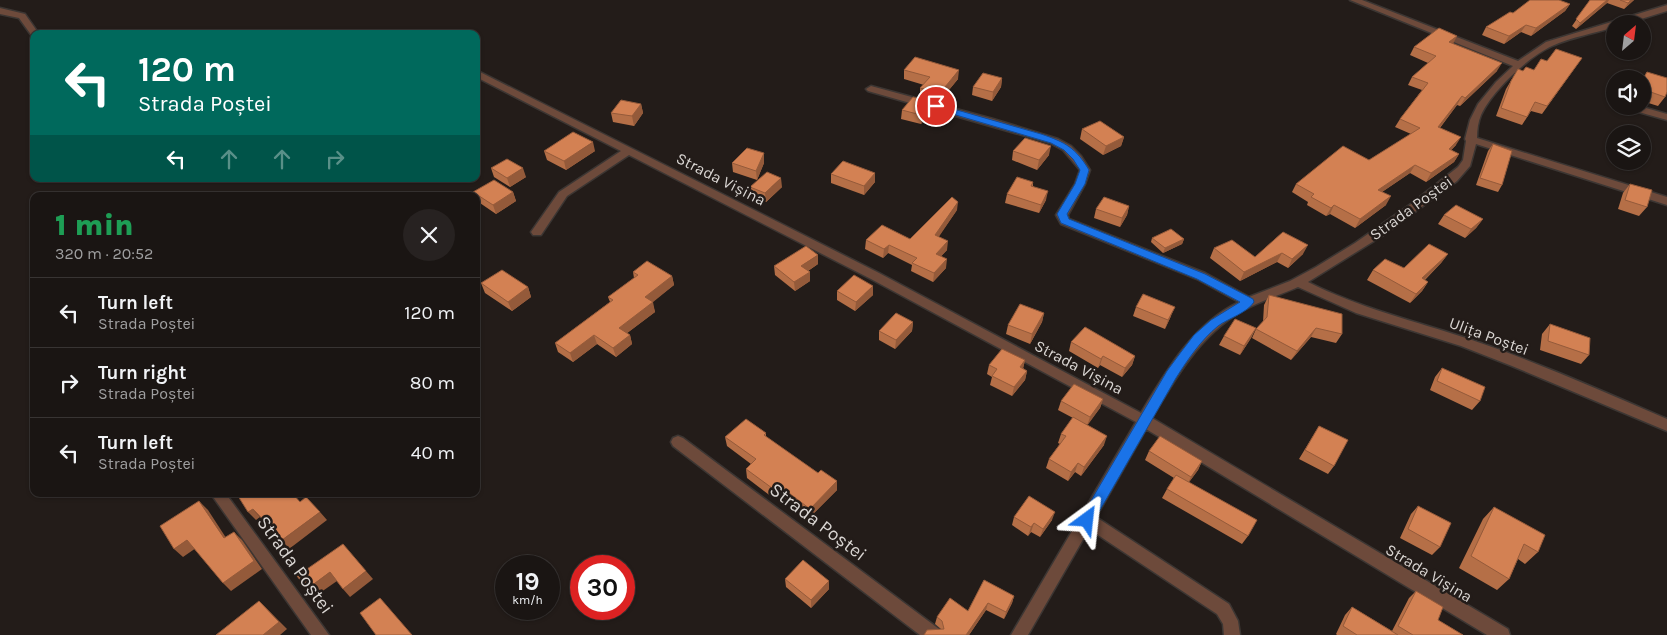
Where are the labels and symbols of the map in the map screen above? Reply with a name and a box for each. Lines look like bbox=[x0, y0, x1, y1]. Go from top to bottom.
north arrow bbox=[1606, 15, 1651, 60]
pin bbox=[915, 85, 957, 127]
street label: Strada Vișina bbox=[673, 148, 769, 210]
street label: Strada Poștei bbox=[1366, 172, 1456, 244]
street label: Ulița Poștei bbox=[1447, 313, 1531, 359]
street label: Strada Vișina bbox=[1031, 336, 1127, 398]
street label: Strada Poștei bbox=[765, 478, 871, 566]
position arrow bbox=[1060, 493, 1112, 545]
street label: Strada Poștei bbox=[252, 512, 338, 618]
street label: Strada Vișina bbox=[1382, 540, 1476, 606]
speed limit sign: 30 bbox=[570, 555, 635, 620]

